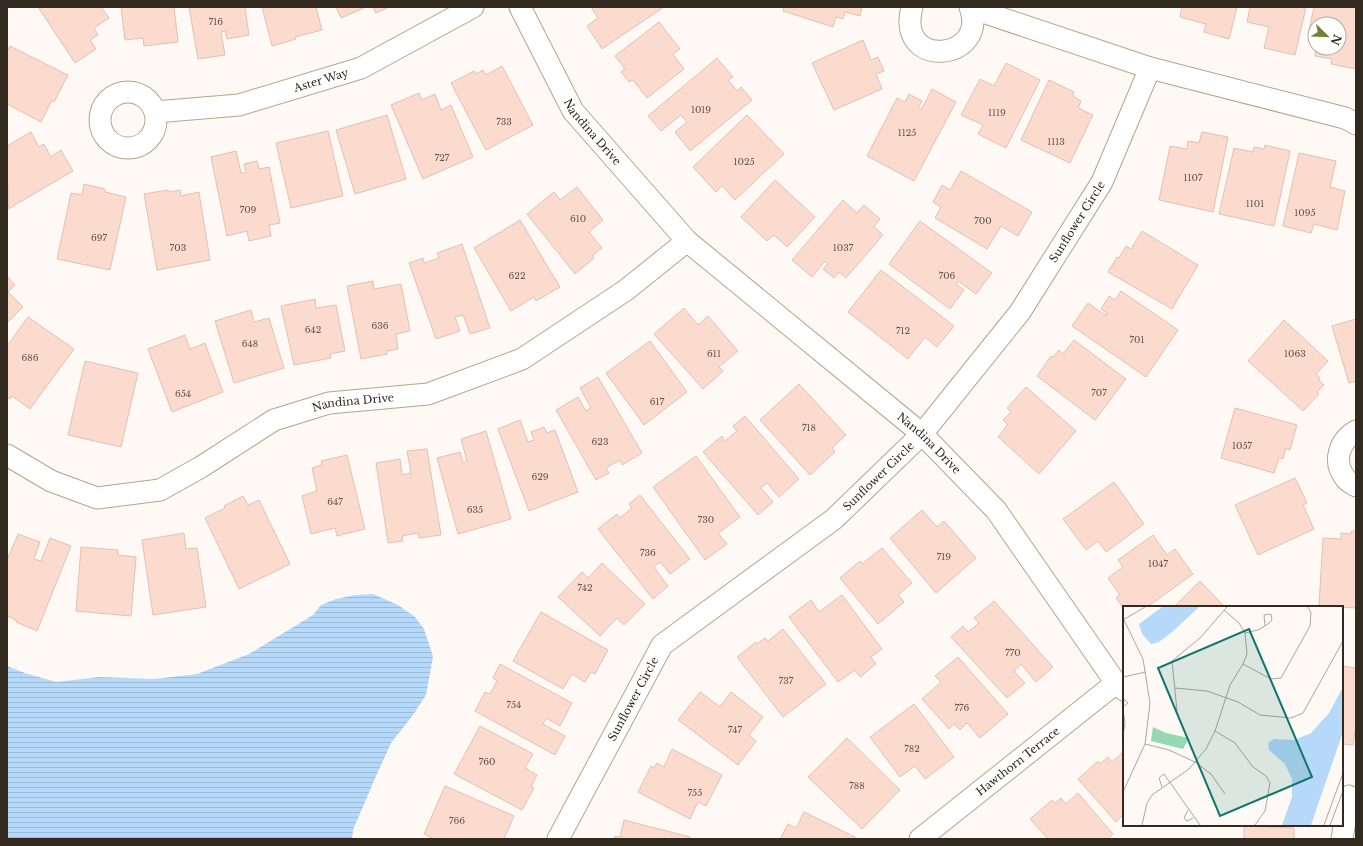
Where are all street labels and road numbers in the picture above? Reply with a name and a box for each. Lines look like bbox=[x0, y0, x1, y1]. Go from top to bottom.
street label: Aster Way bbox=[291, 65, 350, 95]
street label: Nandina Drive bbox=[561, 96, 624, 168]
street label: Sunflower Circle bbox=[1046, 178, 1108, 265]
street label: Nandina Drive bbox=[310, 390, 395, 415]
street label: Nandina Drive bbox=[894, 410, 964, 477]
street label: Sunflower Circle bbox=[840, 439, 917, 514]
street label: Sunflower Circle bbox=[605, 654, 661, 743]
street label: Hawthorn Terrace bbox=[973, 724, 1062, 799]

